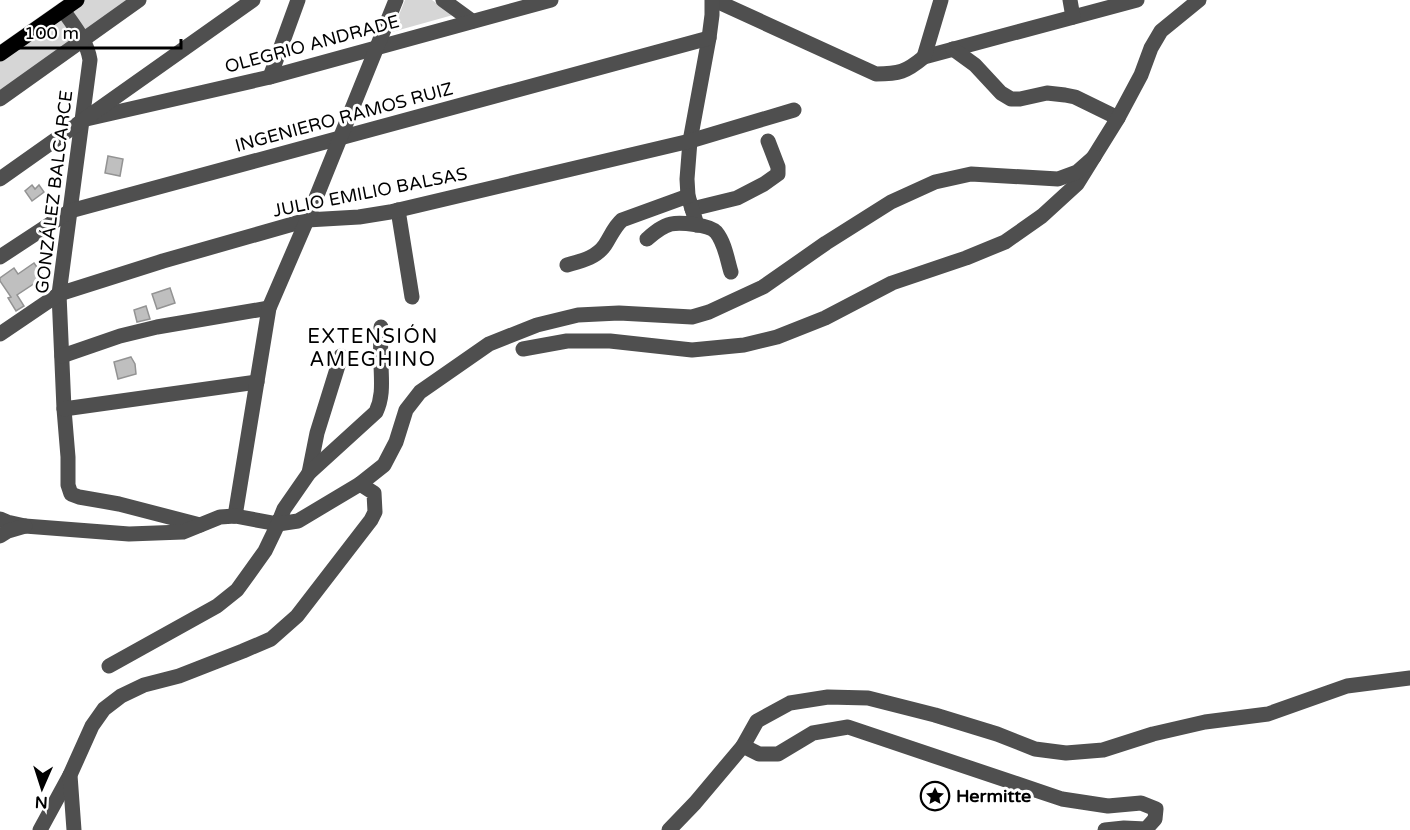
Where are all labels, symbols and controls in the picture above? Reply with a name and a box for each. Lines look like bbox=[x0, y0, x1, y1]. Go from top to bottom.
street label: OLEGRIO ANDRADE bbox=[222, 10, 402, 78]
scale bar bbox=[15, 12, 182, 50]
text: 100 m bbox=[24, 22, 79, 44]
street label: INGENIERO RAMOS RUIZ bbox=[233, 77, 455, 157]
street label: GONZÁLEZ BALCARCE bbox=[31, 89, 77, 295]
street label: JULIO EMILIO BALSAS bbox=[271, 162, 469, 222]
district label: EXTENSIÓN AMEGHINO bbox=[307, 324, 439, 372]
north arrow bbox=[12, 758, 72, 818]
place icon: Hermitte bbox=[919, 780, 951, 812]
place label: Hermitte bbox=[956, 785, 1031, 807]
text: N bbox=[34, 792, 48, 812]

